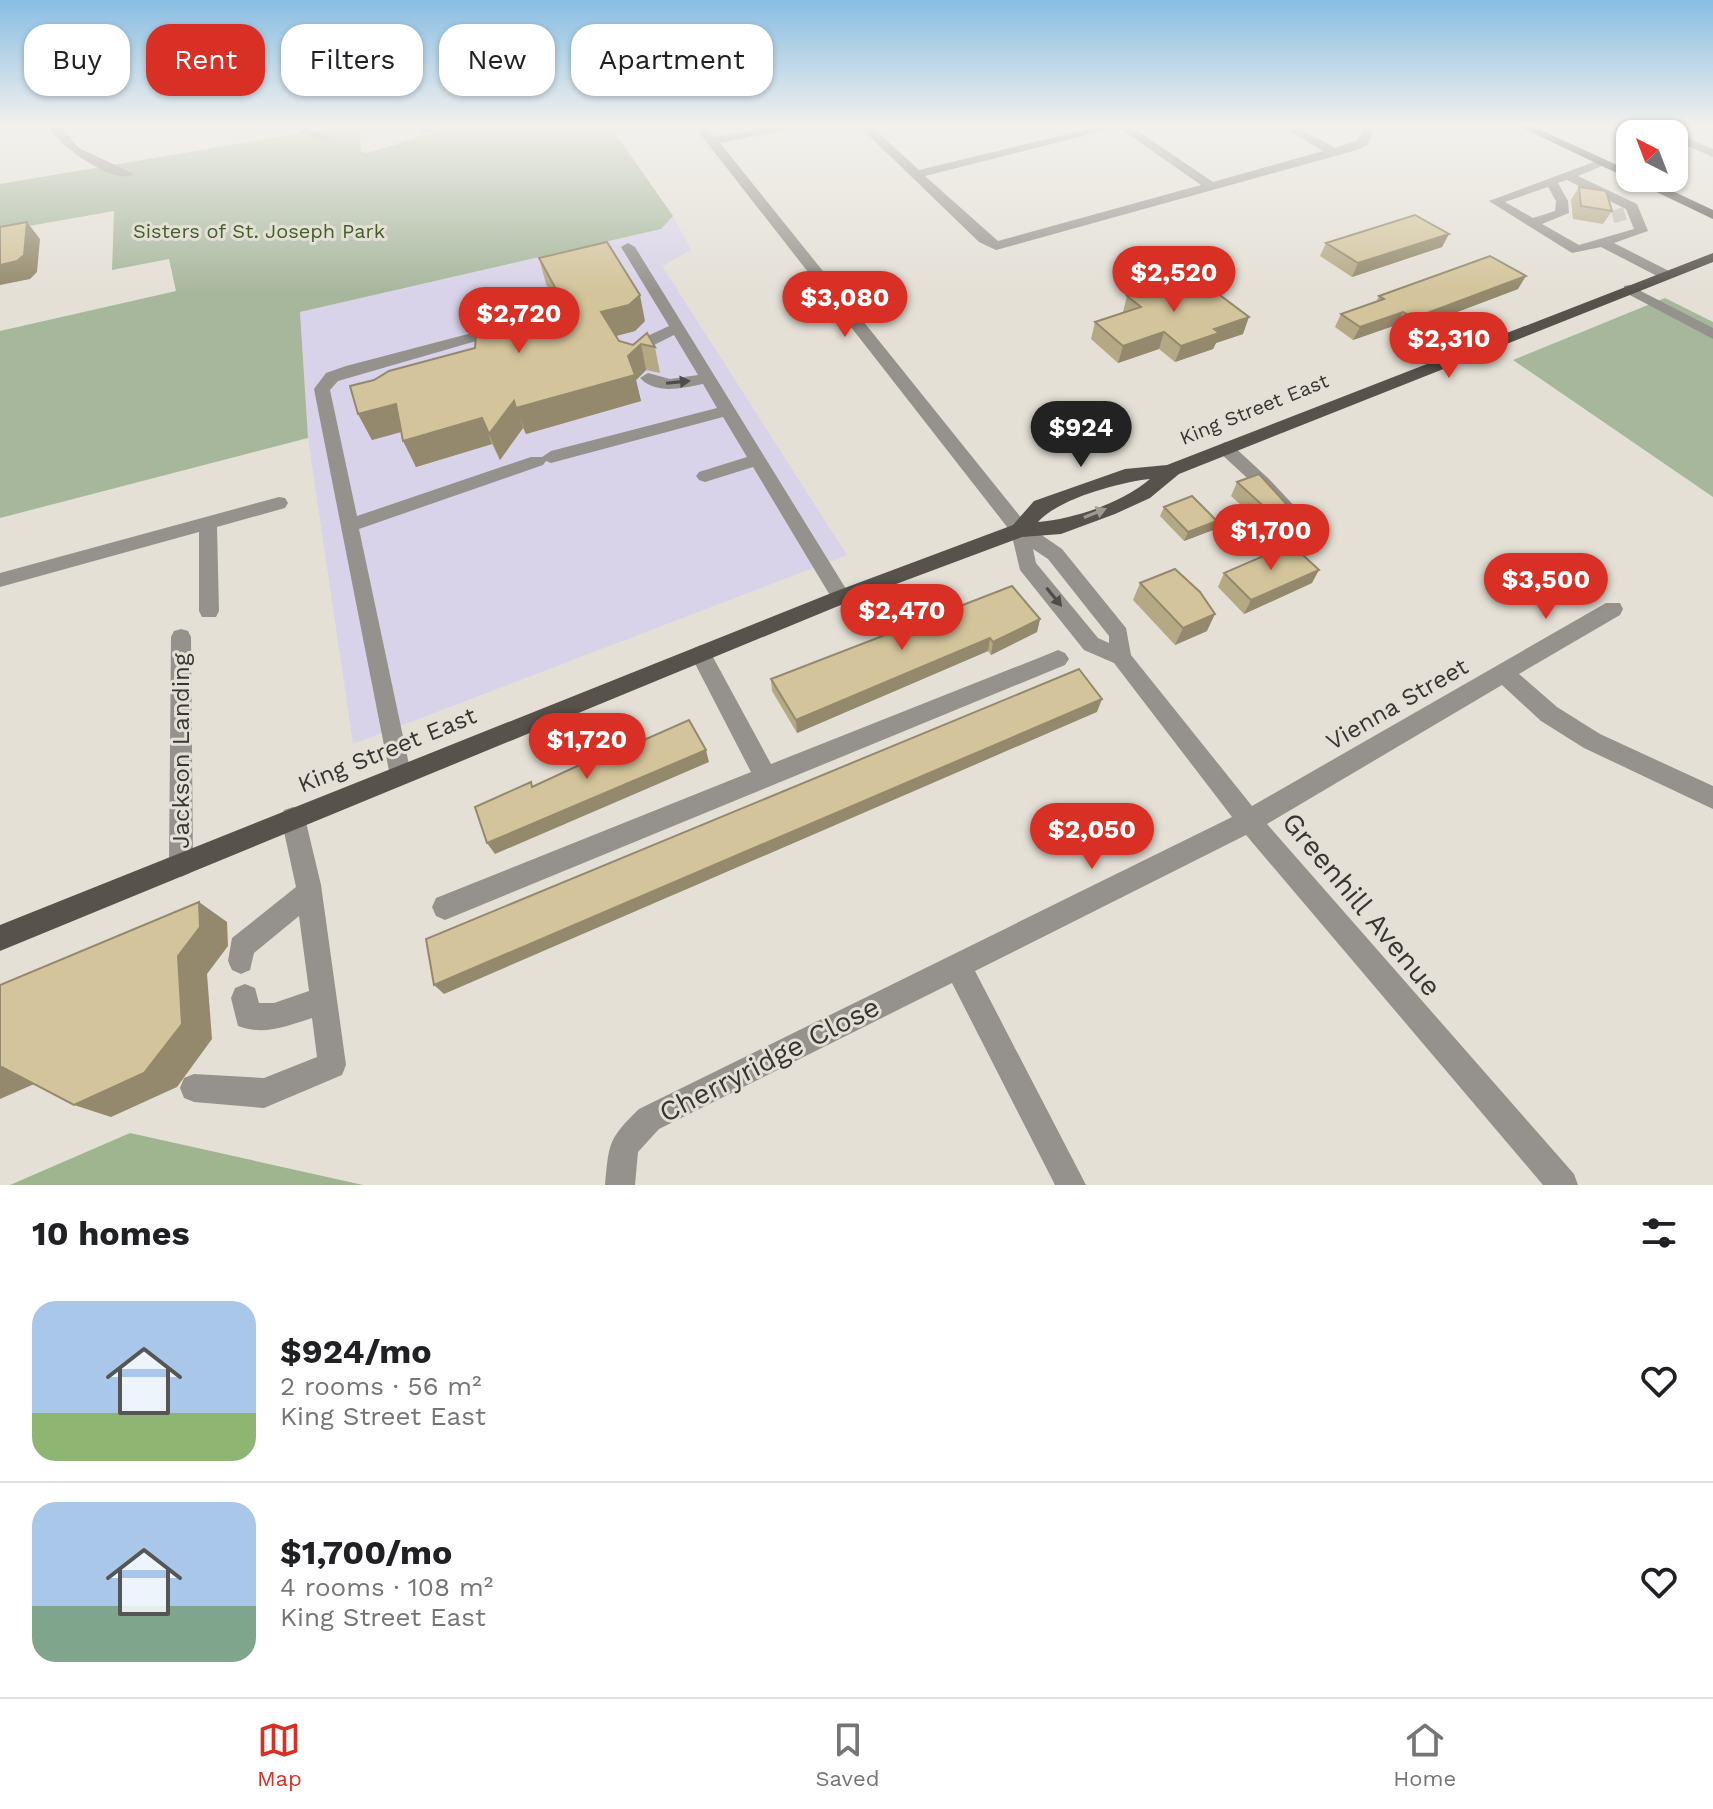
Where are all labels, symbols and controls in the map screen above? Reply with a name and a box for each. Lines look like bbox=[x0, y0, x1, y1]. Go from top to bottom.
chip: Buy bbox=[24, 24, 130, 96]
chip: Rent bbox=[146, 24, 265, 96]
chip: Filters bbox=[281, 24, 423, 96]
chip: New bbox=[439, 24, 555, 96]
chip: Apartment bbox=[571, 24, 773, 96]
north arrow bbox=[1616, 120, 1688, 192]
map controls bbox=[1616, 120, 1688, 192]
park label: Sisters of St. Joseph Park bbox=[133, 219, 385, 243]
pin: $2,520 bbox=[1109, 246, 1239, 314]
text: $2,520 bbox=[1130, 257, 1218, 287]
pin: $3,080 bbox=[780, 271, 910, 339]
text: $3,080 bbox=[800, 282, 890, 312]
pin: $2,720 bbox=[454, 287, 584, 355]
text: $2,720 bbox=[477, 298, 561, 328]
pin: $2,310 bbox=[1384, 312, 1514, 380]
text: $2,310 bbox=[1407, 323, 1491, 353]
street label: King Street East bbox=[1176, 368, 1332, 450]
one-way arrow bbox=[666, 375, 691, 388]
pin: $924 bbox=[1034, 401, 1128, 469]
text: $924 bbox=[1049, 412, 1113, 442]
pin: $1,700 bbox=[1206, 504, 1336, 572]
one-way arrow bbox=[1083, 507, 1107, 520]
text: $1,700 bbox=[1230, 515, 1312, 545]
pin: $3,500 bbox=[1481, 553, 1611, 621]
text: $3,500 bbox=[1502, 564, 1590, 594]
pin: $2,470 bbox=[837, 584, 967, 652]
one-way arrow bbox=[1045, 587, 1062, 607]
text: $2,470 bbox=[859, 595, 945, 625]
street label: Vienna Street bbox=[1321, 652, 1473, 756]
street label: Jackson Landing bbox=[167, 653, 195, 849]
street label: King Street East bbox=[294, 701, 480, 799]
pin: $1,720 bbox=[522, 713, 652, 781]
text: $1,720 bbox=[547, 724, 627, 754]
pin: $2,050 bbox=[1027, 803, 1157, 871]
street label: Greenhill Avenue bbox=[1275, 806, 1448, 1003]
text: $2,050 bbox=[1048, 814, 1136, 844]
street label: Cherryridge Close bbox=[654, 990, 885, 1129]
icon: filters bbox=[1637, 1211, 1681, 1255]
text: 10 homes bbox=[32, 1213, 190, 1253]
text: $924/mo bbox=[280, 1331, 432, 1371]
icon: home bbox=[96, 1333, 192, 1429]
icon: heart bbox=[1637, 1359, 1681, 1403]
text: 2 rooms · 56 m² bbox=[280, 1371, 482, 1401]
text: King Street East bbox=[280, 1401, 486, 1431]
text: $1,700/mo bbox=[280, 1532, 452, 1572]
icon: home bbox=[96, 1534, 192, 1630]
icon: heart bbox=[1637, 1560, 1681, 1604]
text: 4 rooms · 108 m² bbox=[280, 1572, 493, 1602]
text: King Street East bbox=[280, 1602, 486, 1632]
tab: Map bbox=[257, 1718, 302, 1791]
tab: Saved bbox=[816, 1718, 879, 1791]
tab: Home bbox=[1393, 1718, 1456, 1791]

